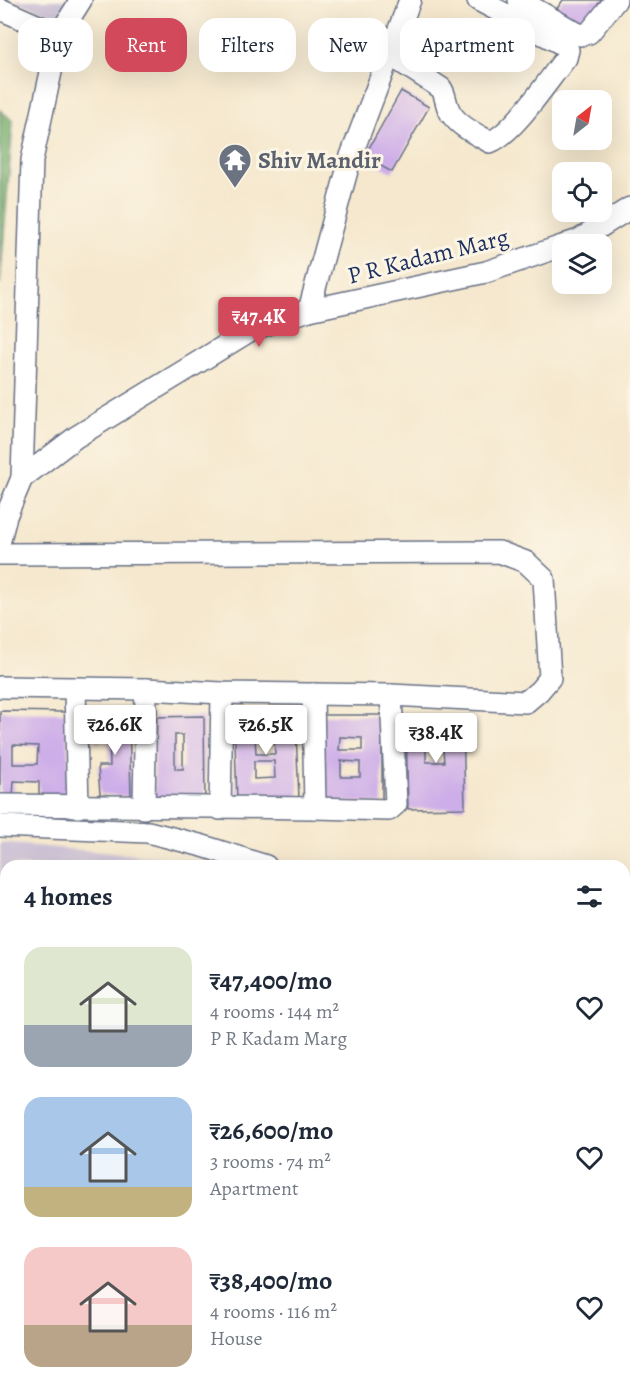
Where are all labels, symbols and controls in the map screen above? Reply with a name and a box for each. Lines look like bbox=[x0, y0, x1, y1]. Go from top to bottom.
chip: Buy bbox=[18, 18, 93, 72]
chip: Rent bbox=[105, 18, 187, 72]
chip: Filters bbox=[199, 18, 296, 72]
chip: New bbox=[308, 18, 388, 72]
chip: Apartment bbox=[400, 18, 535, 72]
north arrow bbox=[552, 90, 612, 150]
map controls bbox=[552, 90, 612, 294]
temple icon: Shiv Mandir bbox=[217, 142, 253, 189]
place label: Shiv Mandir bbox=[258, 144, 381, 176]
button: locate bbox=[552, 162, 612, 222]
street label: P R Kadam Marg bbox=[344, 221, 512, 291]
button: layers bbox=[552, 234, 612, 294]
pin: ₹47.4K bbox=[210, 297, 308, 348]
text: ₹47.4K bbox=[232, 303, 286, 330]
pin: ₹26.6K bbox=[66, 705, 164, 756]
pin: ₹26.5K bbox=[217, 705, 315, 756]
text: ₹26.6K bbox=[88, 711, 142, 738]
text: ₹26.5K bbox=[239, 711, 293, 738]
pin: ₹38.4K bbox=[387, 713, 485, 764]
text: ₹38.4K bbox=[409, 719, 463, 746]
text: 4 homes bbox=[24, 879, 113, 914]
icon: filters bbox=[573, 880, 606, 913]
text: ₹47,400/mo bbox=[210, 963, 332, 998]
icon: home bbox=[72, 971, 144, 1043]
icon: heart bbox=[573, 991, 606, 1024]
text: 4 rooms · 144 m² bbox=[210, 998, 339, 1025]
text: P R Kadam Marg bbox=[210, 1025, 347, 1052]
text: ₹26,600/mo bbox=[210, 1113, 333, 1148]
icon: home bbox=[72, 1121, 144, 1193]
icon: heart bbox=[573, 1141, 606, 1174]
text: 3 rooms · 74 m² bbox=[210, 1148, 331, 1175]
text: Apartment bbox=[210, 1175, 299, 1202]
text: ₹38,400/mo bbox=[210, 1263, 333, 1298]
icon: home bbox=[72, 1271, 144, 1343]
icon: heart bbox=[573, 1291, 606, 1324]
text: 4 rooms · 116 m² bbox=[210, 1298, 337, 1325]
text: House bbox=[210, 1325, 262, 1352]

